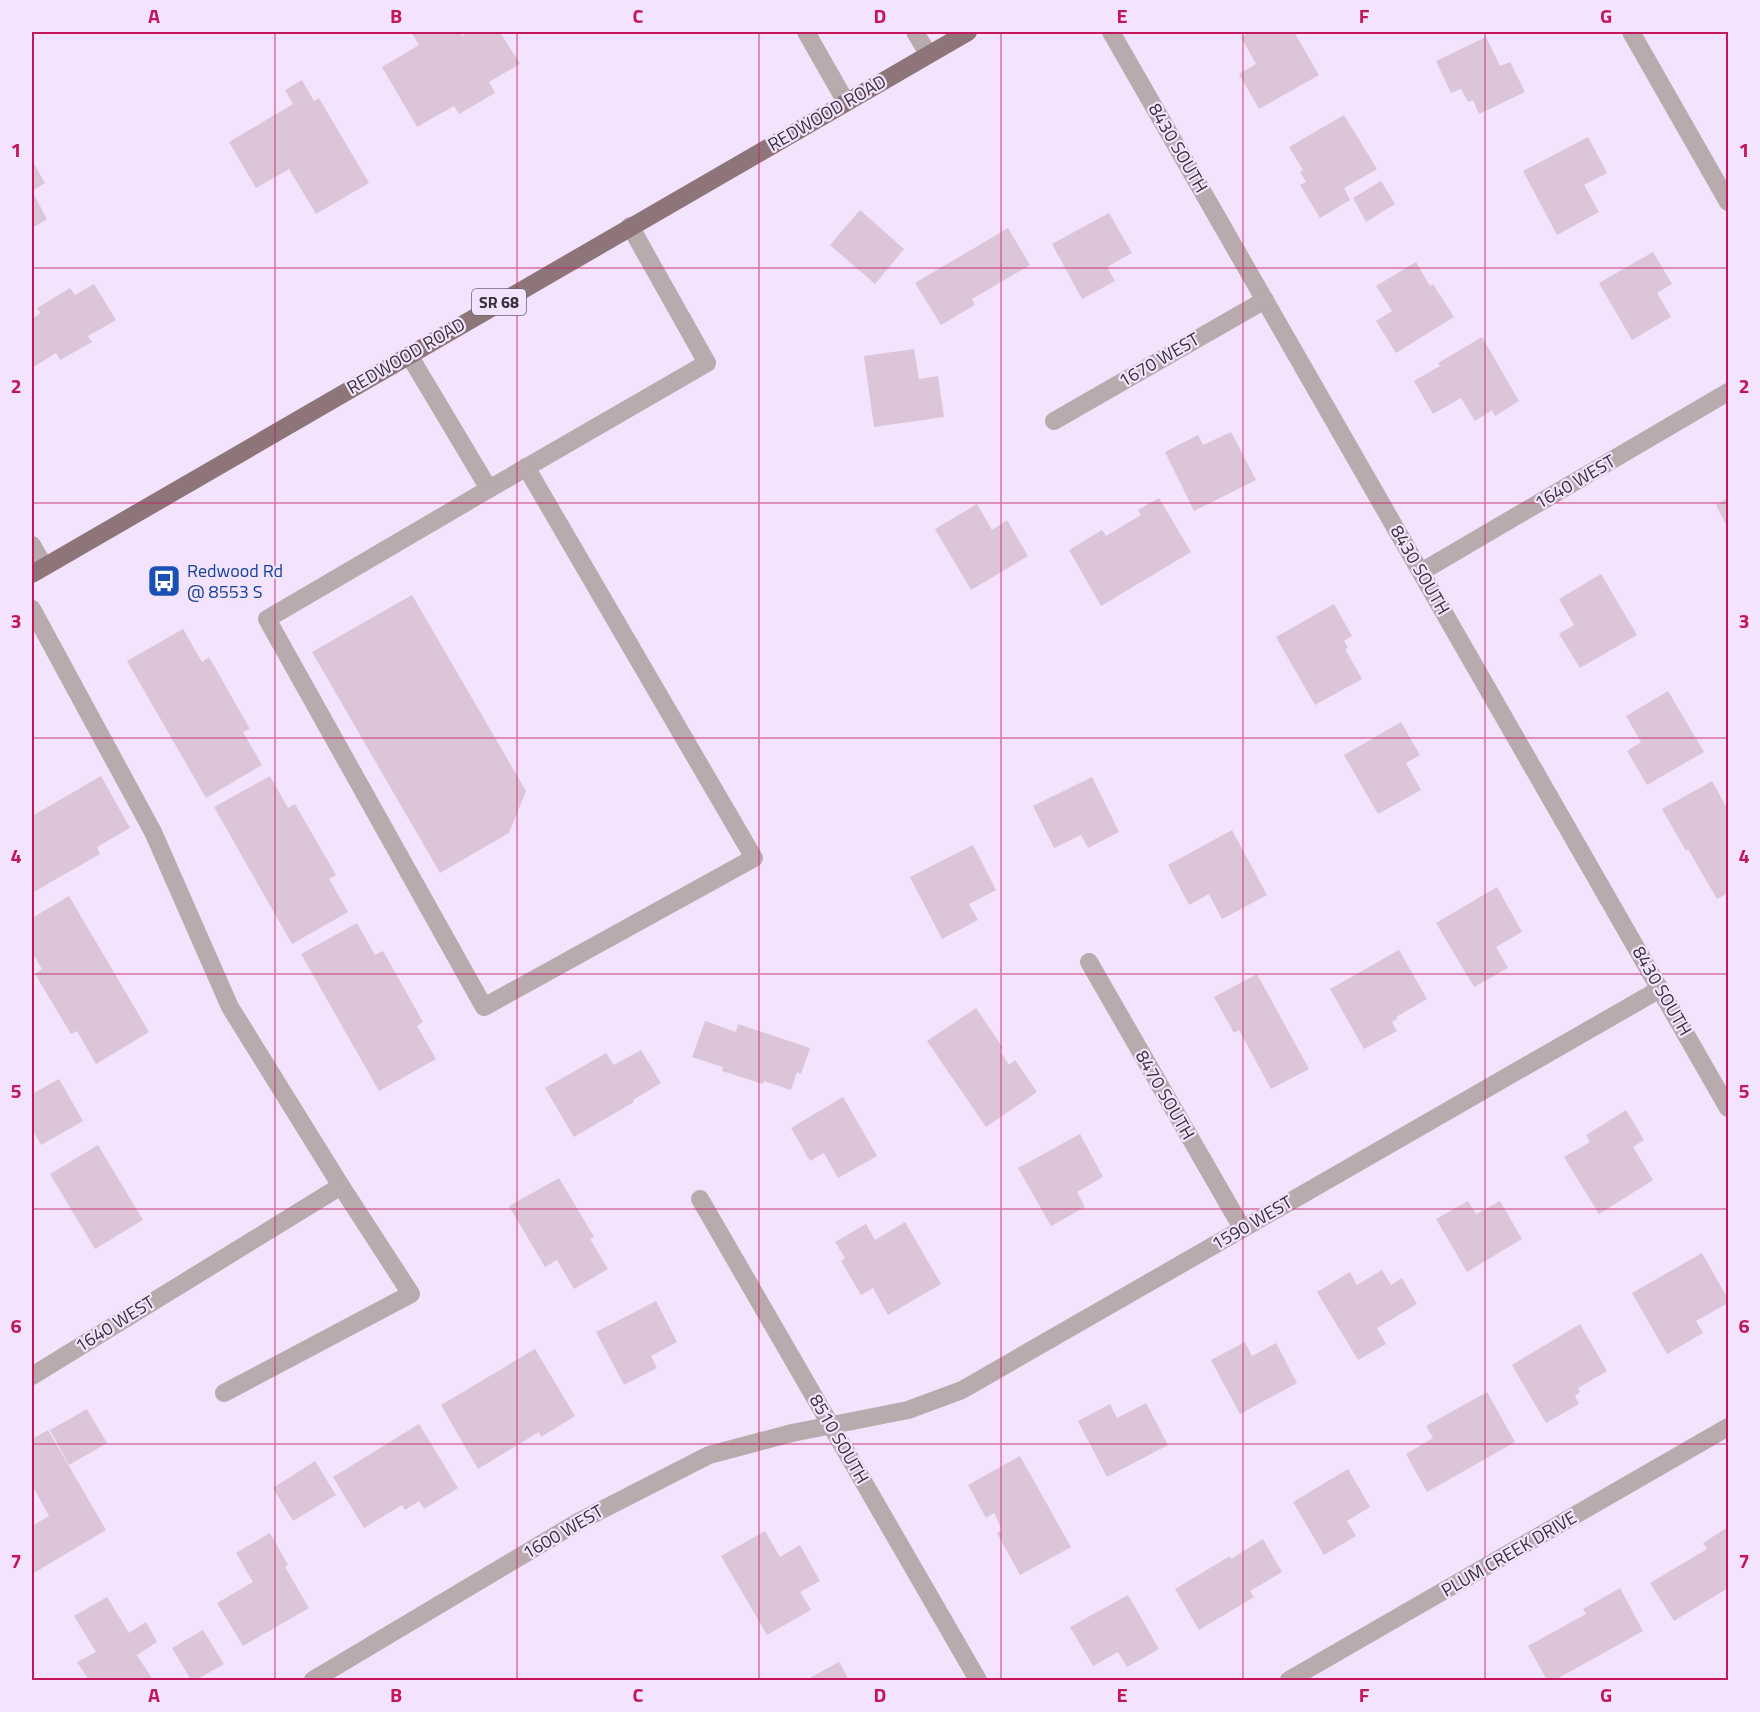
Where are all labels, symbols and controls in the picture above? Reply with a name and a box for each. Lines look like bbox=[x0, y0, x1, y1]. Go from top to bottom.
text: A bbox=[148, 0, 160, 31]
text: B bbox=[390, 0, 402, 31]
text: C bbox=[633, 0, 644, 31]
text: D bbox=[874, 0, 886, 31]
text: E bbox=[1116, 0, 1128, 31]
text: F bbox=[1359, 0, 1370, 31]
text: G bbox=[1600, 0, 1612, 31]
street label: REDWOOD ROAD bbox=[762, 68, 891, 158]
street label: 8430 SOUTH bbox=[1142, 98, 1215, 197]
text: 1 bbox=[10, 134, 22, 165]
text: 1 bbox=[1738, 134, 1750, 165]
road number: SR 68 bbox=[472, 289, 526, 315]
street label: REDWOOD ROAD bbox=[341, 311, 470, 401]
street label: 1670 WEST bbox=[1113, 325, 1205, 394]
text: 2 bbox=[10, 370, 22, 401]
text: 2 bbox=[1738, 370, 1750, 401]
street label: 1640 WEST bbox=[1529, 447, 1621, 516]
street label: 8430 SOUTH bbox=[1384, 520, 1457, 619]
place label: Redwood Rd @ 8553 S bbox=[187, 557, 283, 605]
bus stop icon: Redwood Rd @ 8553 S bbox=[146, 563, 182, 599]
text: 3 bbox=[10, 605, 22, 636]
text: 3 bbox=[1738, 605, 1750, 636]
text: 4 bbox=[10, 840, 22, 871]
text: 4 bbox=[1738, 840, 1750, 871]
street label: 8430 SOUTH bbox=[1626, 941, 1699, 1040]
street label: 8470 SOUTH bbox=[1129, 1045, 1202, 1144]
text: 5 bbox=[10, 1075, 22, 1106]
text: 5 bbox=[1738, 1075, 1750, 1106]
street label: 1590 WEST bbox=[1206, 1188, 1298, 1257]
street label: 1640 WEST bbox=[70, 1288, 160, 1359]
text: 6 bbox=[10, 1310, 22, 1341]
text: 6 bbox=[1738, 1310, 1750, 1341]
street label: 8510 SOUTH bbox=[803, 1389, 876, 1488]
street label: 1600 WEST bbox=[517, 1497, 609, 1566]
street label: PLUM CREEK DRIVE bbox=[1436, 1504, 1581, 1603]
text: 7 bbox=[10, 1545, 22, 1576]
text: 7 bbox=[1738, 1545, 1750, 1576]
text: A bbox=[148, 1679, 160, 1710]
text: B bbox=[390, 1679, 402, 1710]
text: C bbox=[633, 1679, 644, 1710]
text: D bbox=[874, 1679, 886, 1710]
text: E bbox=[1116, 1679, 1128, 1710]
text: F bbox=[1359, 1679, 1370, 1710]
text: G bbox=[1600, 1679, 1612, 1710]

